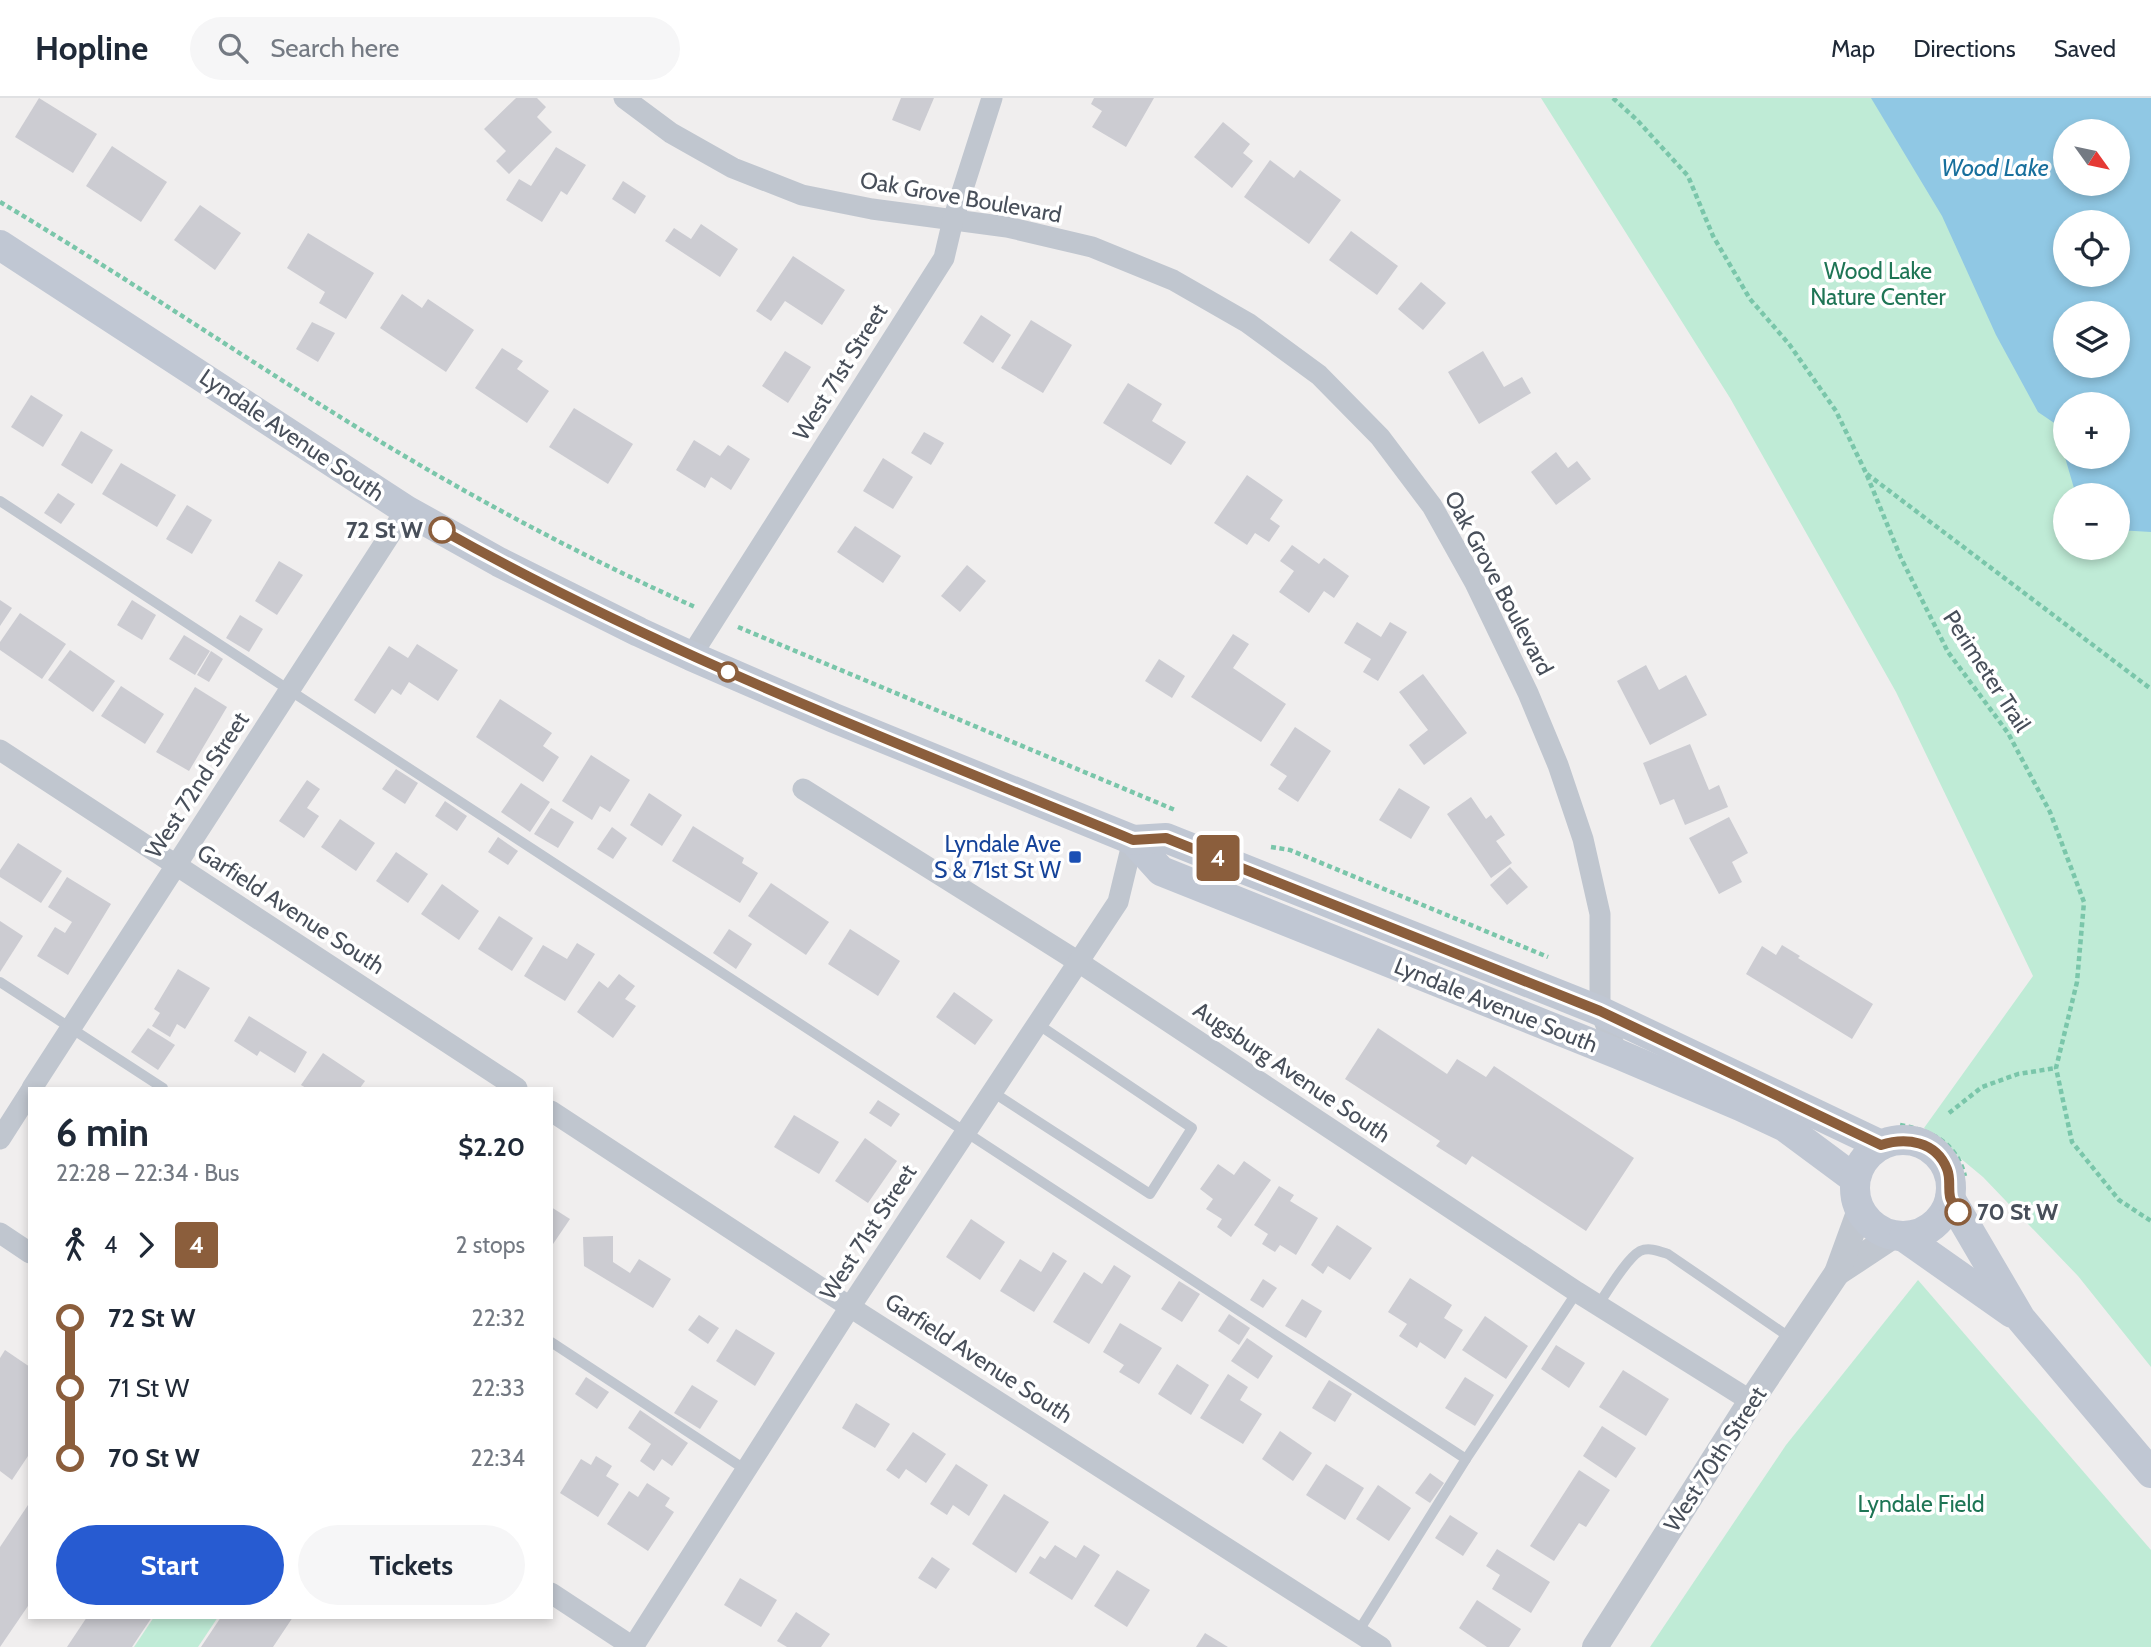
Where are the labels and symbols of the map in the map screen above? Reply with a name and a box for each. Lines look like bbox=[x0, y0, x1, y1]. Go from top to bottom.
north arrow bbox=[2053, 119, 2130, 196]
water label: Wood Lake bbox=[1941, 153, 2049, 182]
street label: Oak Grove Boulevard bbox=[858, 165, 1064, 229]
park label: Wood Lake Nature Center bbox=[1810, 257, 1946, 311]
street label: West 71st Street bbox=[787, 298, 893, 445]
street label: Lyndale Avenue South bbox=[194, 363, 390, 507]
street label: Oak Grove Boulevard bbox=[1439, 486, 1559, 680]
place label: 72 St W bbox=[346, 516, 424, 544]
marker: 72 St W bbox=[429, 517, 455, 543]
street label: Perimeter Trail bbox=[1937, 605, 2037, 738]
unlabelled marker bbox=[718, 662, 738, 682]
street label: West 72nd Street bbox=[139, 706, 255, 863]
place label: Lyndale Ave S & 71st St W bbox=[934, 830, 1061, 884]
line badge: 4 bbox=[1195, 835, 1241, 881]
street label: Garfield Avenue South bbox=[192, 838, 390, 980]
marker: Lyndale Ave S & 71st St W bbox=[1067, 849, 1083, 865]
street label: Lyndale Avenue South bbox=[1390, 951, 1602, 1059]
street label: Augsburg Avenue South bbox=[1188, 996, 1396, 1148]
street label: West 71st Street bbox=[814, 1159, 922, 1305]
place label: 70 St W bbox=[1977, 1198, 2059, 1226]
marker: 70 St W bbox=[1945, 1199, 1971, 1225]
street label: Garfield Avenue South bbox=[880, 1287, 1078, 1429]
street label: West 70th Street bbox=[1658, 1381, 1772, 1537]
park label: Lyndale Field bbox=[1858, 1490, 1984, 1518]

